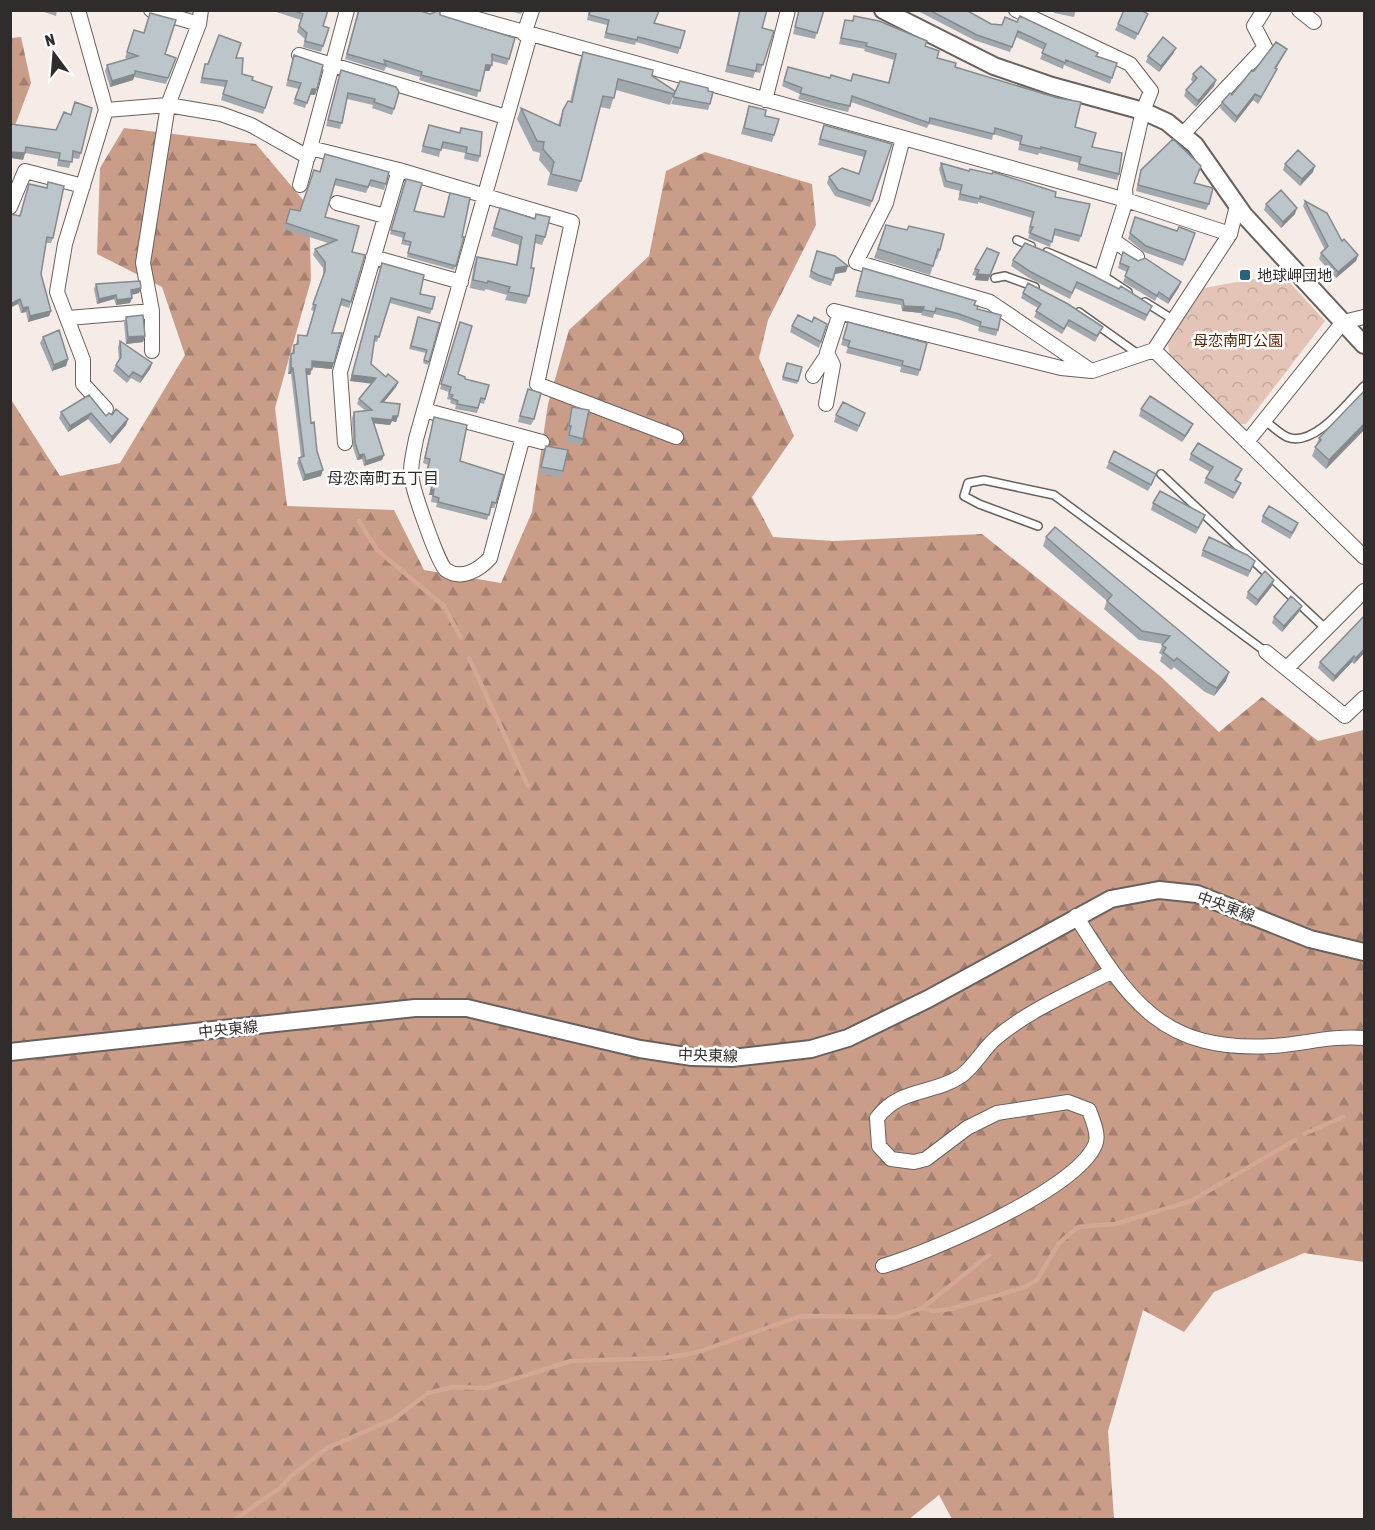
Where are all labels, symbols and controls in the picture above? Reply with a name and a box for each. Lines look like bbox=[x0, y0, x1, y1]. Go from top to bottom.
north arrow bbox=[24, 24, 84, 84]
text: N bbox=[43, 30, 57, 50]
place label: 地球岬団地 bbox=[1257, 267, 1332, 284]
marker: 地球岬団地 bbox=[1238, 268, 1252, 282]
park label: 母恋南町公園 bbox=[1193, 332, 1283, 349]
district label: 母恋南町五丁目 bbox=[327, 469, 439, 487]
street label: 中央東線 bbox=[1195, 888, 1257, 924]
street label: 中央東線 bbox=[197, 1017, 259, 1041]
street label: 中央東線 bbox=[678, 1045, 738, 1065]

